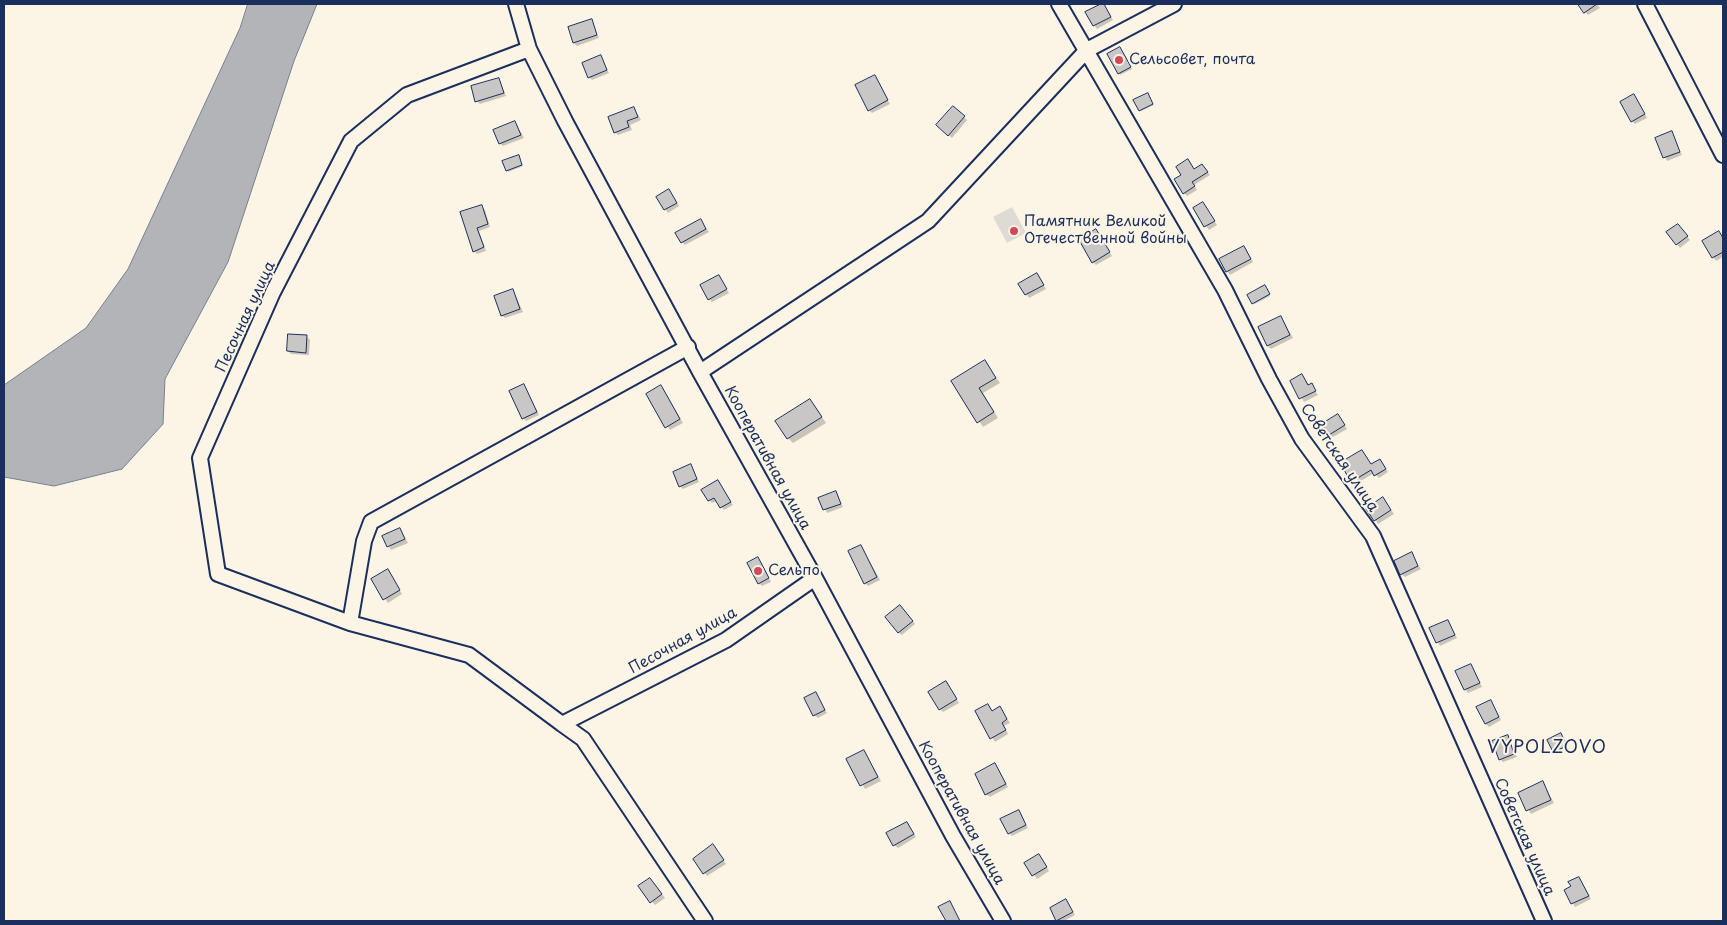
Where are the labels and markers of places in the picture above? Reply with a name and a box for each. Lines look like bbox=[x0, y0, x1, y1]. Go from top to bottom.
place label: Сельсовет, почта bbox=[1129, 51, 1255, 69]
marker: Сельсовет, почта bbox=[1113, 54, 1125, 66]
place label: Памятник Великой Отечественной войны bbox=[1024, 213, 1187, 248]
marker: Памятник Великой Отечественной войны bbox=[1008, 225, 1020, 237]
place label: Сельпо bbox=[768, 562, 820, 580]
marker: Сельпо bbox=[752, 565, 764, 577]

